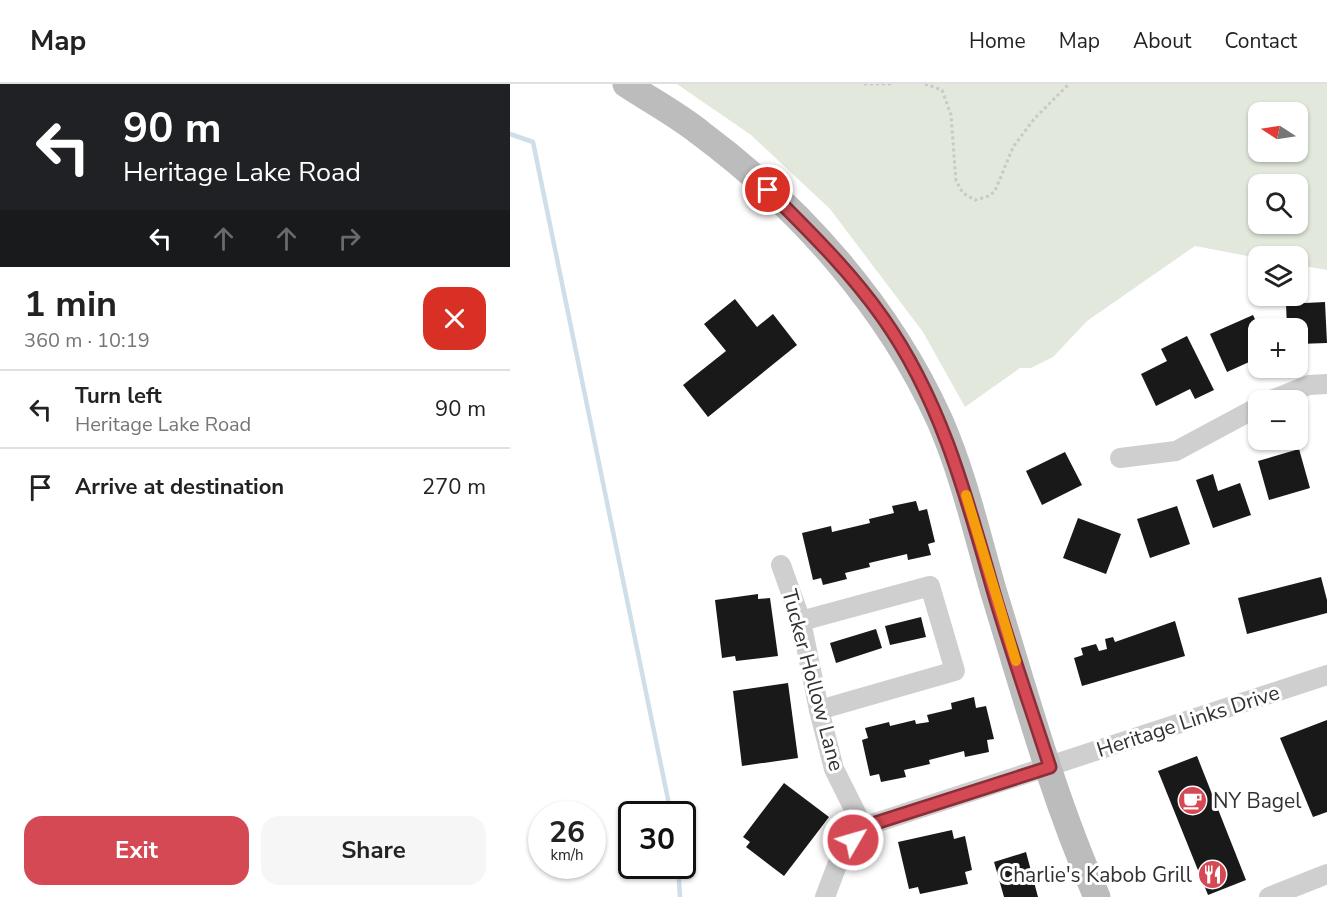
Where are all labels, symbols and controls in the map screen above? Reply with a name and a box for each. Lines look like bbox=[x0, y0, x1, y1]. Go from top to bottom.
text: Map bbox=[30, 22, 86, 60]
text: Home bbox=[969, 27, 1026, 55]
text: Map bbox=[1059, 27, 1100, 55]
text: About bbox=[1133, 27, 1191, 55]
text: Contact bbox=[1224, 27, 1297, 55]
text: 90 m bbox=[123, 100, 222, 157]
north arrow bbox=[1248, 102, 1308, 162]
map controls bbox=[1248, 102, 1308, 450]
icon: left bbox=[24, 108, 102, 186]
text: Heritage Lake Road bbox=[123, 154, 361, 191]
pin bbox=[742, 164, 793, 215]
icon: arrive bbox=[751, 173, 784, 206]
button: search bbox=[1248, 174, 1308, 234]
icon: left bbox=[144, 222, 177, 255]
icon: ahead bbox=[207, 222, 240, 255]
icon: ahead bbox=[270, 222, 303, 255]
icon: right bbox=[333, 222, 366, 255]
button: layers bbox=[1248, 246, 1308, 306]
text: 1 min bbox=[24, 280, 117, 329]
button: close bbox=[423, 287, 486, 350]
button: + bbox=[1248, 318, 1308, 378]
text: 360 m · 10:19 bbox=[24, 327, 150, 354]
text: Turn left bbox=[75, 381, 162, 411]
button: − bbox=[1248, 390, 1308, 450]
icon: left bbox=[24, 393, 57, 426]
text: 90 m bbox=[435, 394, 486, 424]
text: Heritage Lake Road bbox=[75, 411, 251, 438]
icon: arrive bbox=[24, 471, 57, 504]
text: Arrive at destination bbox=[75, 472, 284, 502]
text: 270 m bbox=[422, 472, 486, 502]
street label: Tucker Hollow Lane bbox=[775, 586, 851, 774]
street label: Heritage Links Drive bbox=[1093, 678, 1283, 764]
cafe icon: NY Bagel bbox=[1176, 785, 1208, 817]
place label: NY Bagel bbox=[1213, 787, 1302, 815]
speed limit sign: 30 bbox=[618, 801, 696, 879]
position arrow bbox=[821, 808, 885, 872]
text: 26 bbox=[549, 812, 585, 853]
button: Exit bbox=[24, 816, 249, 885]
button: Share bbox=[261, 816, 486, 885]
text: km/h bbox=[550, 845, 584, 865]
restaurant icon: Charlie's Kabob Grill bbox=[1197, 859, 1229, 891]
place label: Charlie's Kabob Grill bbox=[999, 861, 1193, 889]

